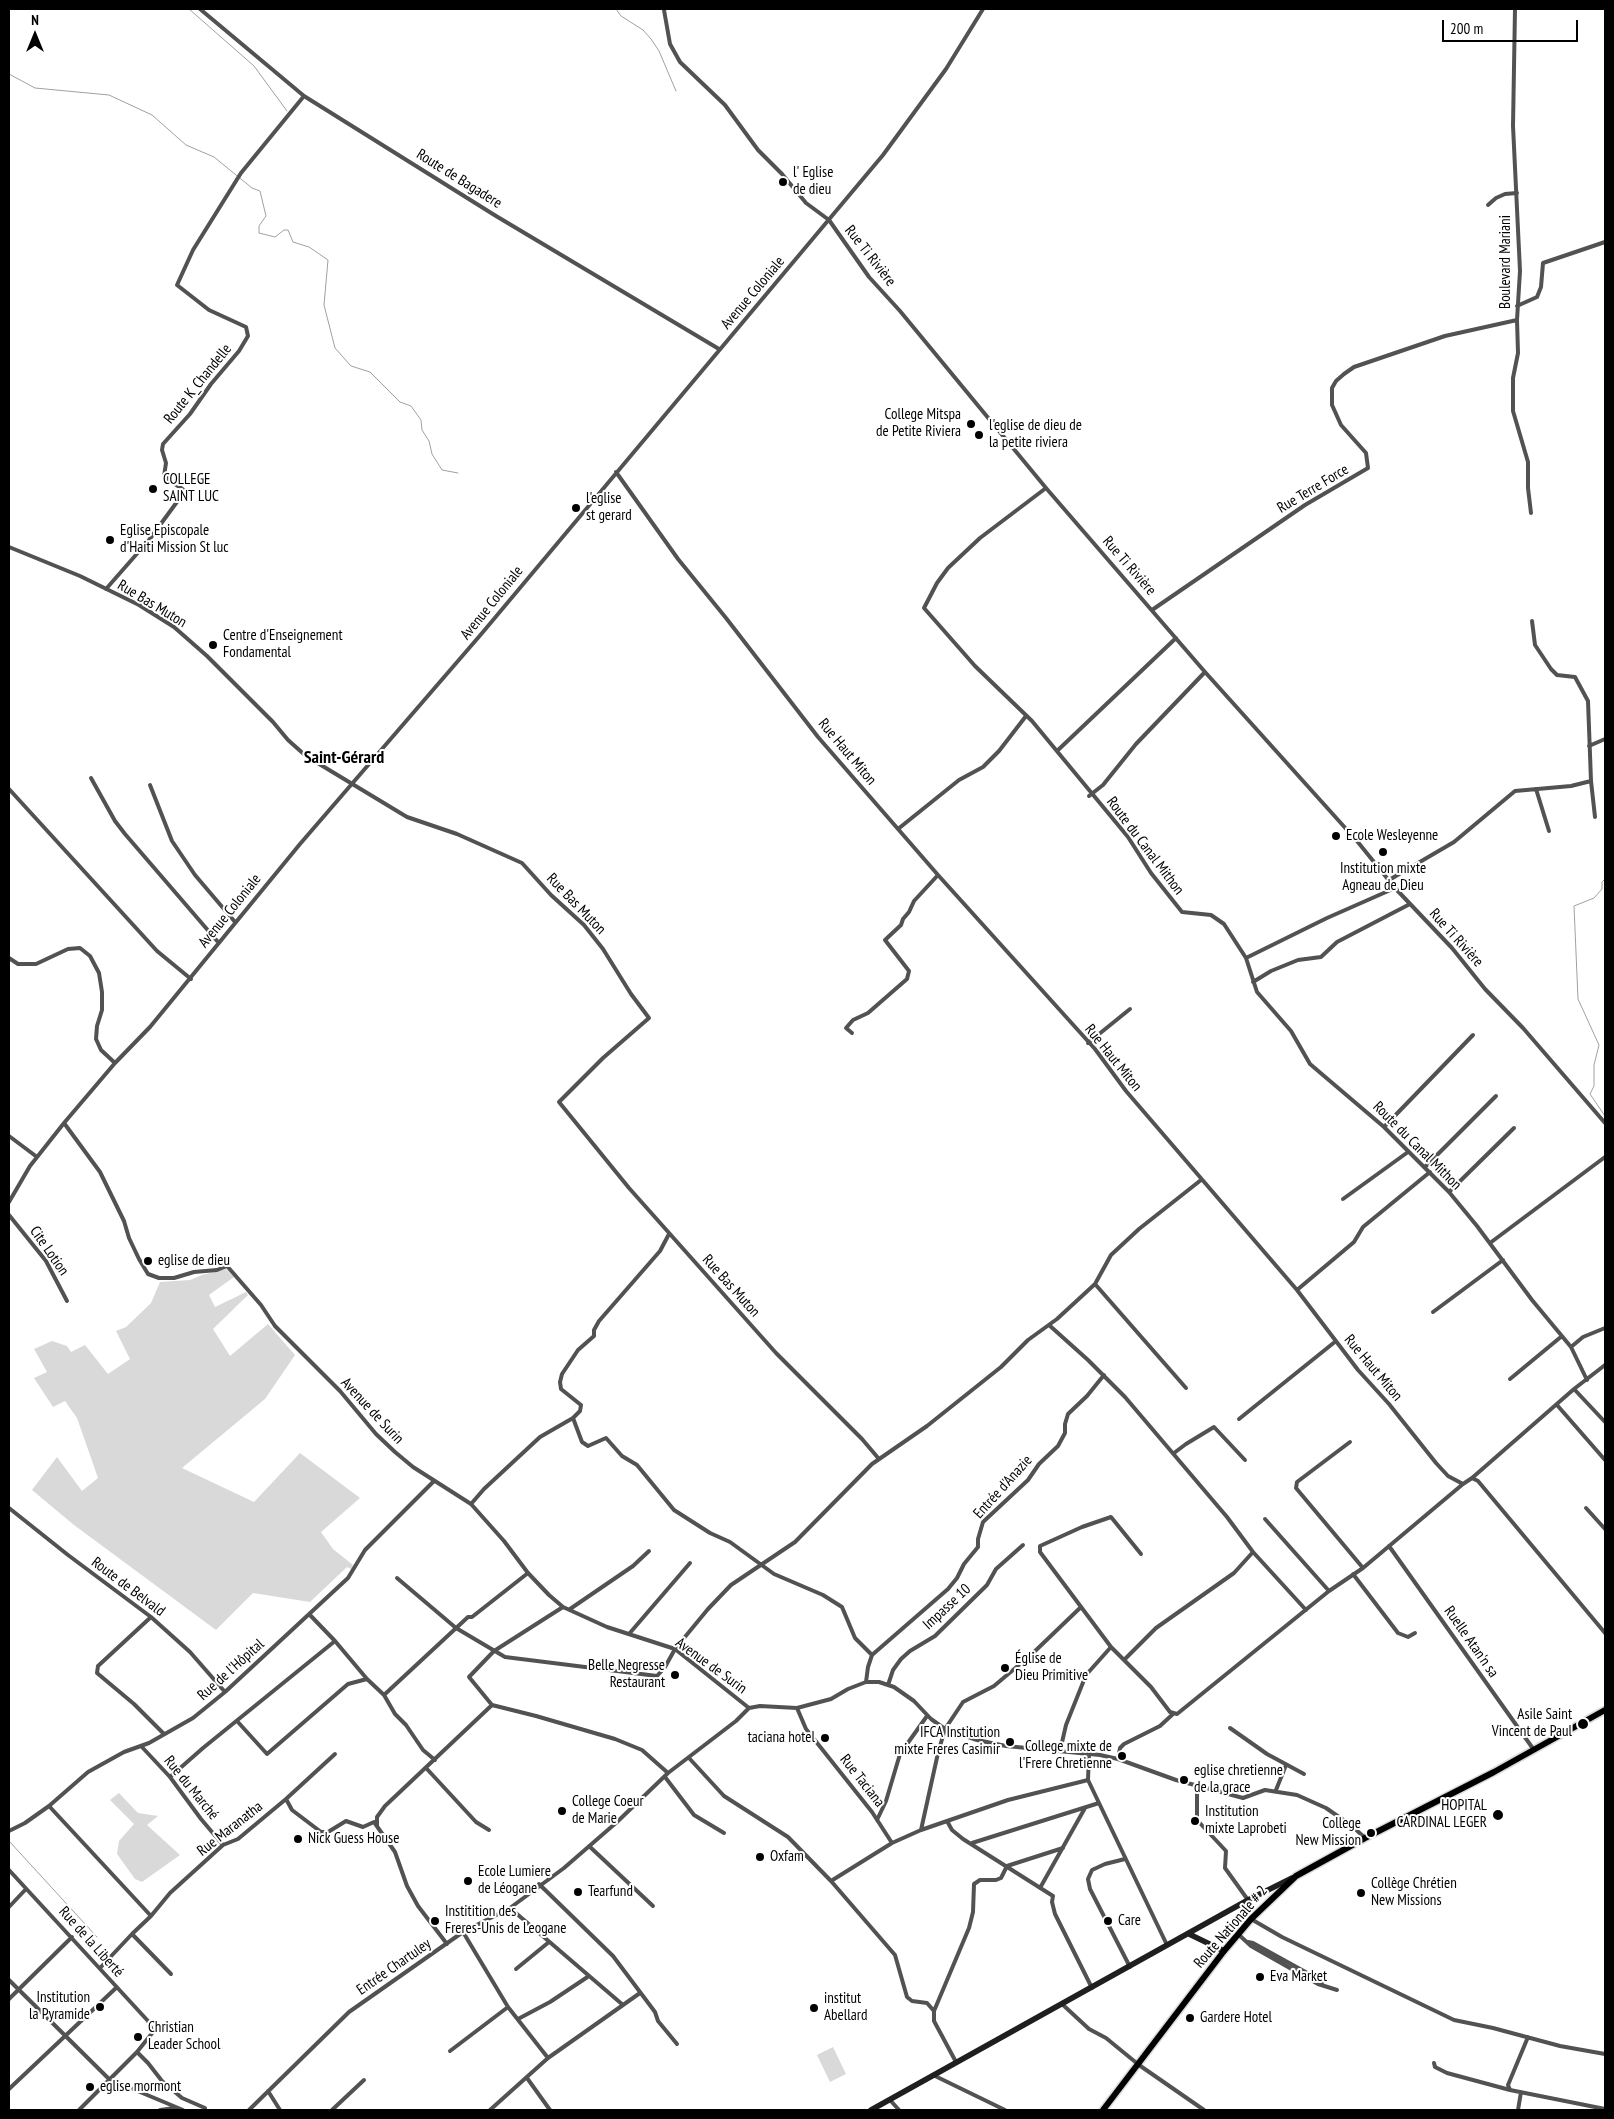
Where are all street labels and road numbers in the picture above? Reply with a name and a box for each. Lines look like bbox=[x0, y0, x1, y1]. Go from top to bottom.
street label: Route de Bagadere bbox=[413, 146, 505, 212]
street label: Boulevard Mariani bbox=[1497, 215, 1515, 309]
street label: Rue Ti Rivière bbox=[841, 222, 899, 290]
street label: Avenue Coloniale bbox=[717, 253, 789, 333]
street label: Route K_Chandelle bbox=[160, 341, 236, 427]
street label: Rue Terre Force bbox=[1274, 461, 1352, 517]
street label: Rue Ti Rivière bbox=[1099, 533, 1159, 599]
street label: Avenue Coloniale bbox=[457, 563, 527, 643]
street label: Rue Bas Muton bbox=[114, 576, 190, 632]
street label: Rue Haut Miton bbox=[814, 715, 880, 789]
street label: Route du Canal Mithon bbox=[1102, 794, 1188, 898]
street label: Rue Bas Muton bbox=[543, 870, 609, 938]
street label: Avenue Coloniale bbox=[195, 871, 265, 951]
street label: Rue Ti Rivière bbox=[1425, 905, 1487, 971]
street label: Rue Haut Miton bbox=[1081, 1021, 1145, 1095]
street label: Route du Canal Mithon bbox=[1369, 1098, 1465, 1194]
street label: Cite Lotion bbox=[26, 1223, 72, 1279]
street label: Rue Bas Muton bbox=[698, 1251, 764, 1321]
street label: Rue Haut Miton bbox=[1340, 1331, 1406, 1405]
street label: Avenue de Surin bbox=[337, 1374, 407, 1448]
street label: Entrée d'Anazie bbox=[970, 1452, 1036, 1522]
street label: Route de Belvald bbox=[88, 1554, 168, 1620]
street label: Impasse 10 bbox=[919, 1580, 975, 1634]
street label: Ruelle Atan'n sa bbox=[1440, 1603, 1502, 1681]
street label: Avenue de Surin bbox=[672, 1634, 750, 1698]
street label: Rue de l'Hôpital bbox=[194, 1636, 268, 1704]
street label: Rue Taciana bbox=[836, 1751, 888, 1811]
street label: Rue du Marché bbox=[160, 1752, 222, 1824]
street label: Rue Maranatha bbox=[194, 1798, 266, 1860]
street label: Route Nationale # 2 bbox=[1190, 1882, 1272, 1972]
street label: Rue de la Liberté bbox=[55, 1903, 127, 1981]
street label: Entrée Chartuley bbox=[353, 1935, 435, 1999]

